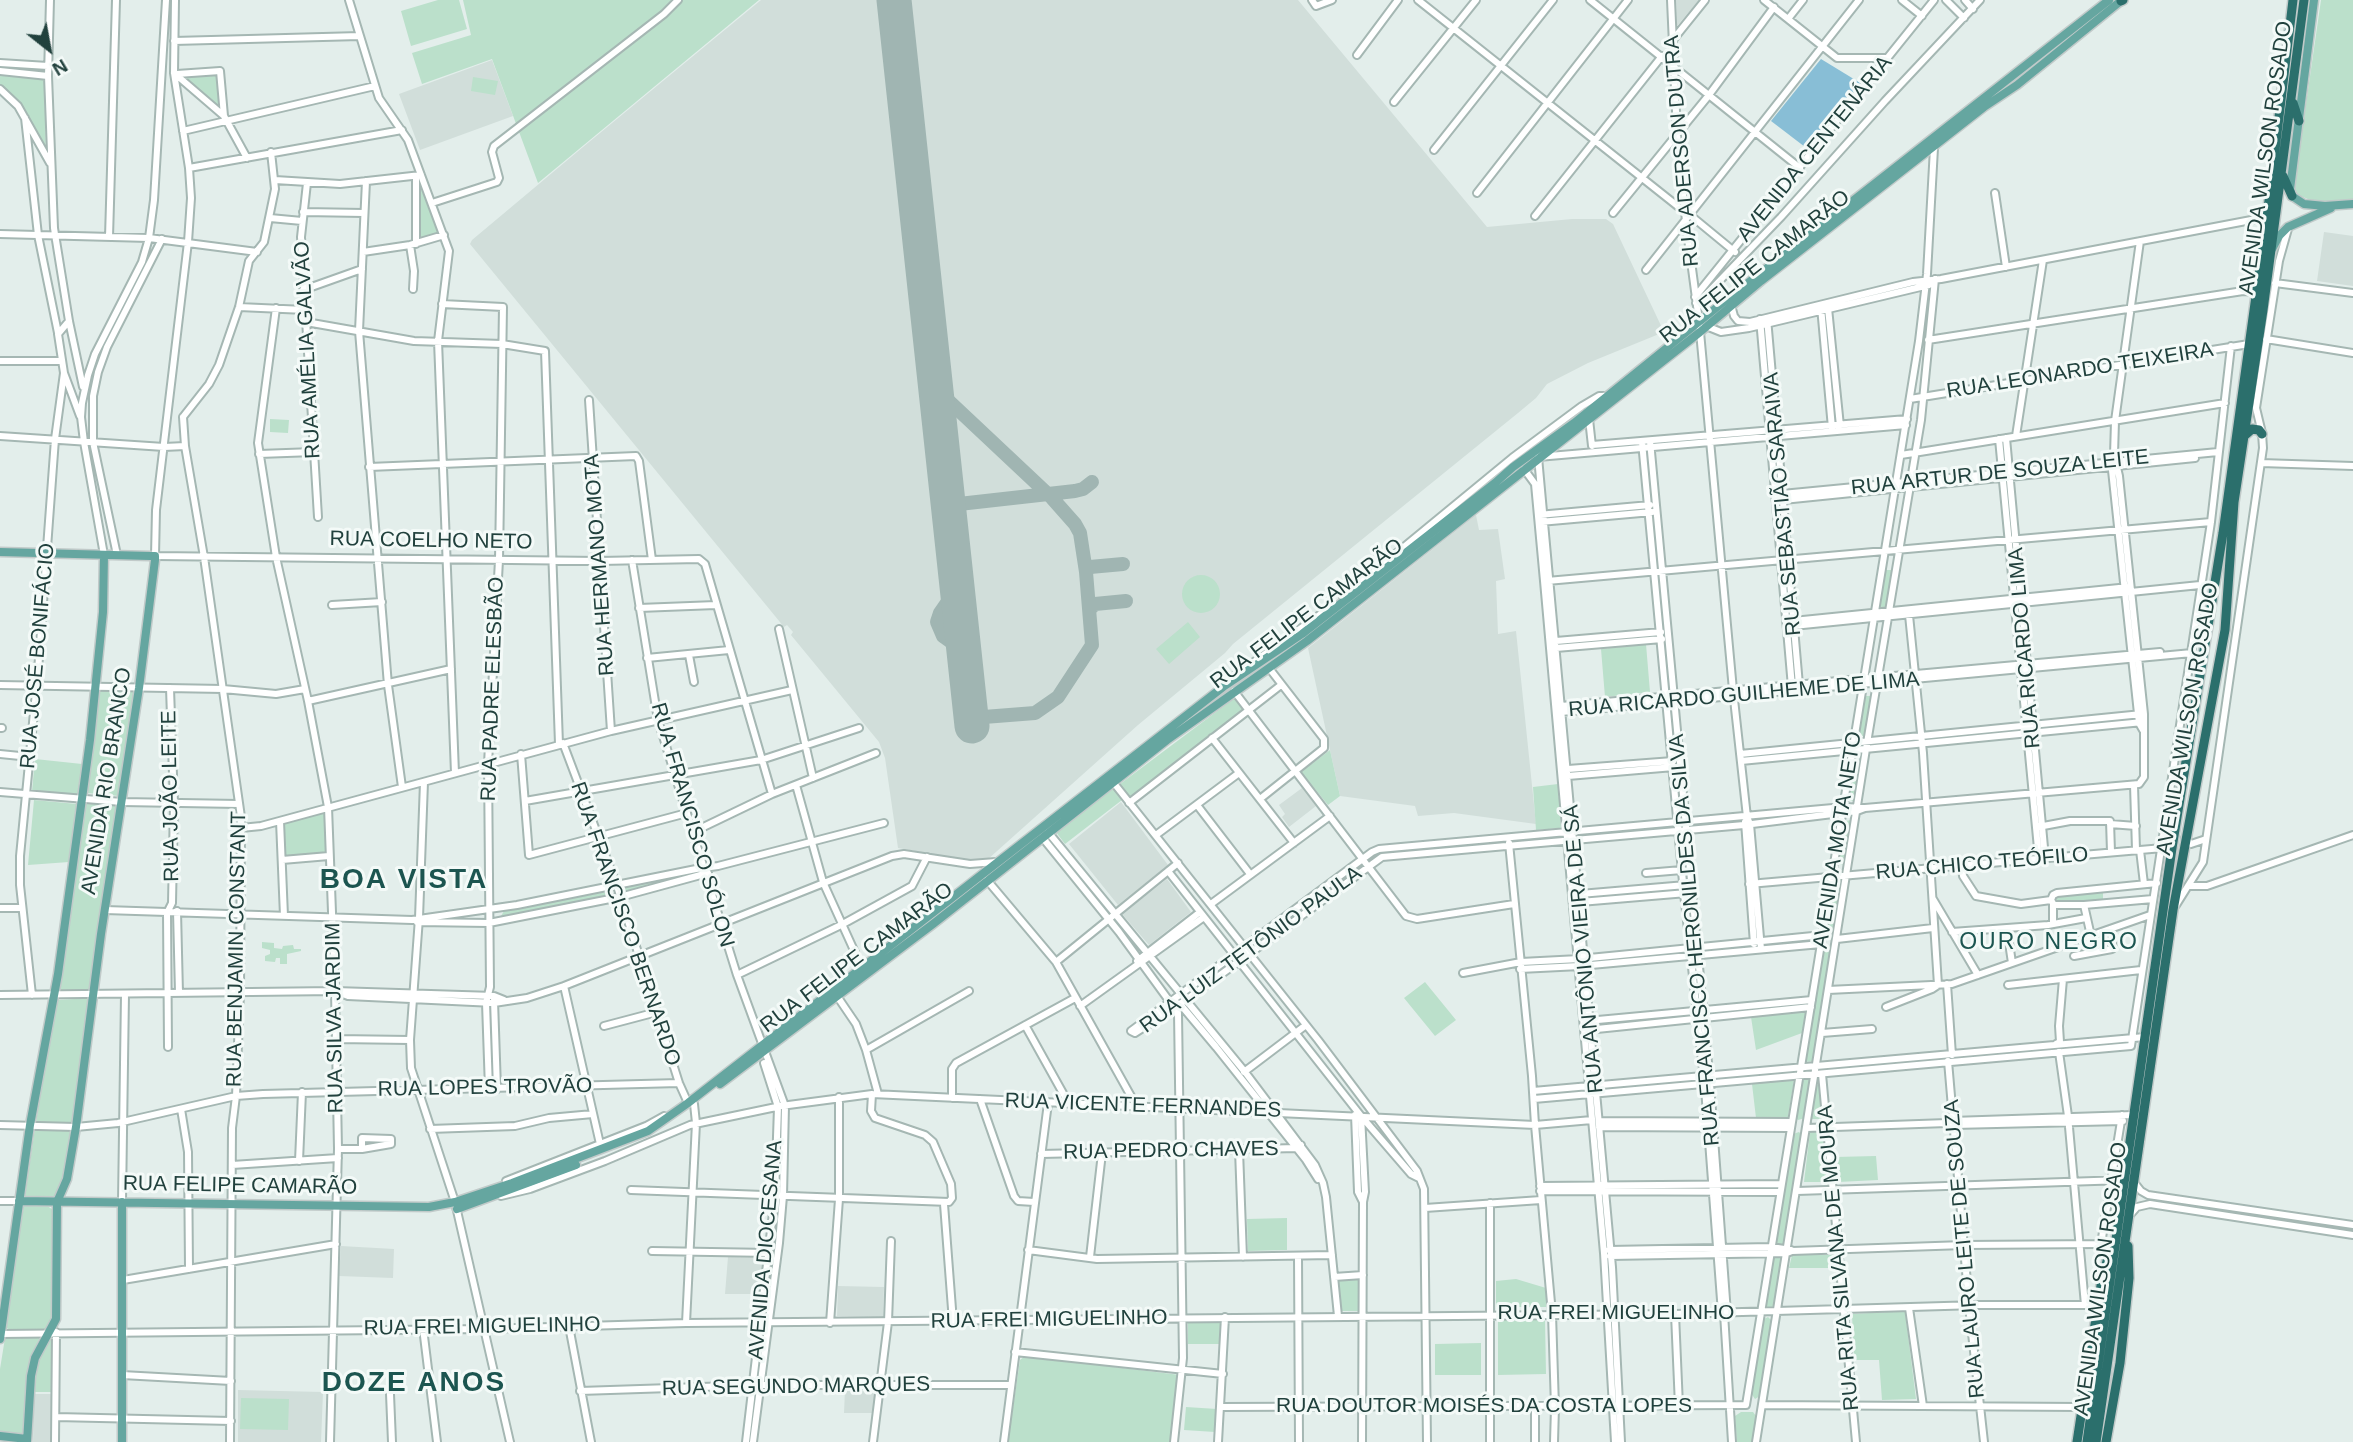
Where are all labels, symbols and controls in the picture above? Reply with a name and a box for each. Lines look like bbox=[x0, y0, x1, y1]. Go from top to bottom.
north arrow bbox=[14, 14, 84, 84]
street label: AVENIDA WILSON ROSADO bbox=[2234, 20, 2298, 296]
street label: RUA ADERSON DUTRA bbox=[1659, 34, 1705, 268]
street label: AVENIDA CENTENÁRIA bbox=[1732, 51, 1898, 247]
text: N bbox=[49, 55, 71, 80]
street label: RUA FELIPE CAMARÃO bbox=[1655, 185, 1855, 349]
street label: RUA AMÉLIA GALVÃO bbox=[290, 241, 326, 459]
street label: RUA LEONARDO TEIXEIRA bbox=[1945, 337, 2215, 405]
street label: RUA SEBASTIÃO SARAIVA bbox=[1759, 371, 1807, 637]
street label: RUA ARTUR DE SOUZA LEITE bbox=[1850, 445, 2150, 501]
street label: RUA HERMANO MOTA bbox=[580, 453, 620, 677]
street label: RUA COELHO NETO bbox=[329, 527, 533, 555]
street label: RUA FELIPE CAMARÃO bbox=[1206, 533, 1408, 695]
street label: RUA JOSÉ BONIFÁCIO bbox=[16, 542, 60, 770]
street label: RUA RICARDO LIMA bbox=[2004, 546, 2046, 750]
street label: RUA PADRE ELESBÃO bbox=[476, 576, 510, 802]
street label: AVENIDA WILSON ROSADO bbox=[2152, 581, 2224, 857]
street label: AVENIDA RIO BRANCO bbox=[77, 666, 137, 896]
street label: RUA RICARDO GUILHEME DE LIMA bbox=[1567, 667, 1921, 723]
street label: RUA FRANCISCO SÓLON bbox=[645, 700, 739, 950]
street label: RUA JOÃO LEITE bbox=[157, 710, 185, 882]
street label: AVENIDA MOTA NETO bbox=[1808, 730, 1868, 950]
street label: RUA FRANCISCO HERONILDES DA SILVA bbox=[1664, 733, 1726, 1147]
street label: RUA FRANCISCO BERNARDO bbox=[564, 779, 686, 1069]
street label: RUA ANTÔNIO VIEIRA DE SÁ bbox=[1559, 804, 1609, 1094]
street label: RUA BENJAMIN CONSTANT bbox=[222, 811, 252, 1087]
street label: RUA CHICO TEÓFILO bbox=[1875, 842, 2089, 886]
street label: RUA LUIZ TETÔNIO PAULA bbox=[1135, 861, 1367, 1039]
district label: BOA VISTA bbox=[321, 863, 487, 897]
street label: RUA FELIPE CAMARÃO bbox=[756, 877, 958, 1039]
street label: RUA SILVA JARDIM bbox=[321, 922, 349, 1114]
district label: OURO NEGRO bbox=[1960, 929, 2138, 957]
street label: RUA LOPES TROVÃO bbox=[377, 1074, 593, 1102]
street label: RUA VICENTE FERNANDES bbox=[1004, 1089, 1282, 1123]
street label: RUA LAURO LEITE DE SOUZA bbox=[1939, 1099, 1991, 1399]
street label: RUA RITA SILVANA DE MOURA bbox=[1813, 1104, 1865, 1412]
street label: RUA PEDRO CHAVES bbox=[1063, 1137, 1279, 1165]
street label: AVENIDA DIOCESANA bbox=[744, 1139, 788, 1361]
street label: AVENIDA WILSON ROSADO bbox=[2069, 1141, 2133, 1417]
street label: RUA FELIPE CAMARÃO bbox=[123, 1171, 357, 1201]
street label: RUA FREI MIGUELINHO bbox=[1498, 1300, 1734, 1326]
street label: RUA FREI MIGUELINHO bbox=[930, 1305, 1168, 1335]
street label: RUA FREI MIGUELINHO bbox=[363, 1312, 601, 1342]
district label: DOZE ANOS bbox=[323, 1366, 505, 1400]
street label: RUA SEGUNDO MARQUES bbox=[662, 1372, 930, 1402]
street label: RUA DOUTOR MOISÉS DA COSTA LOPES bbox=[1276, 1393, 1692, 1419]

